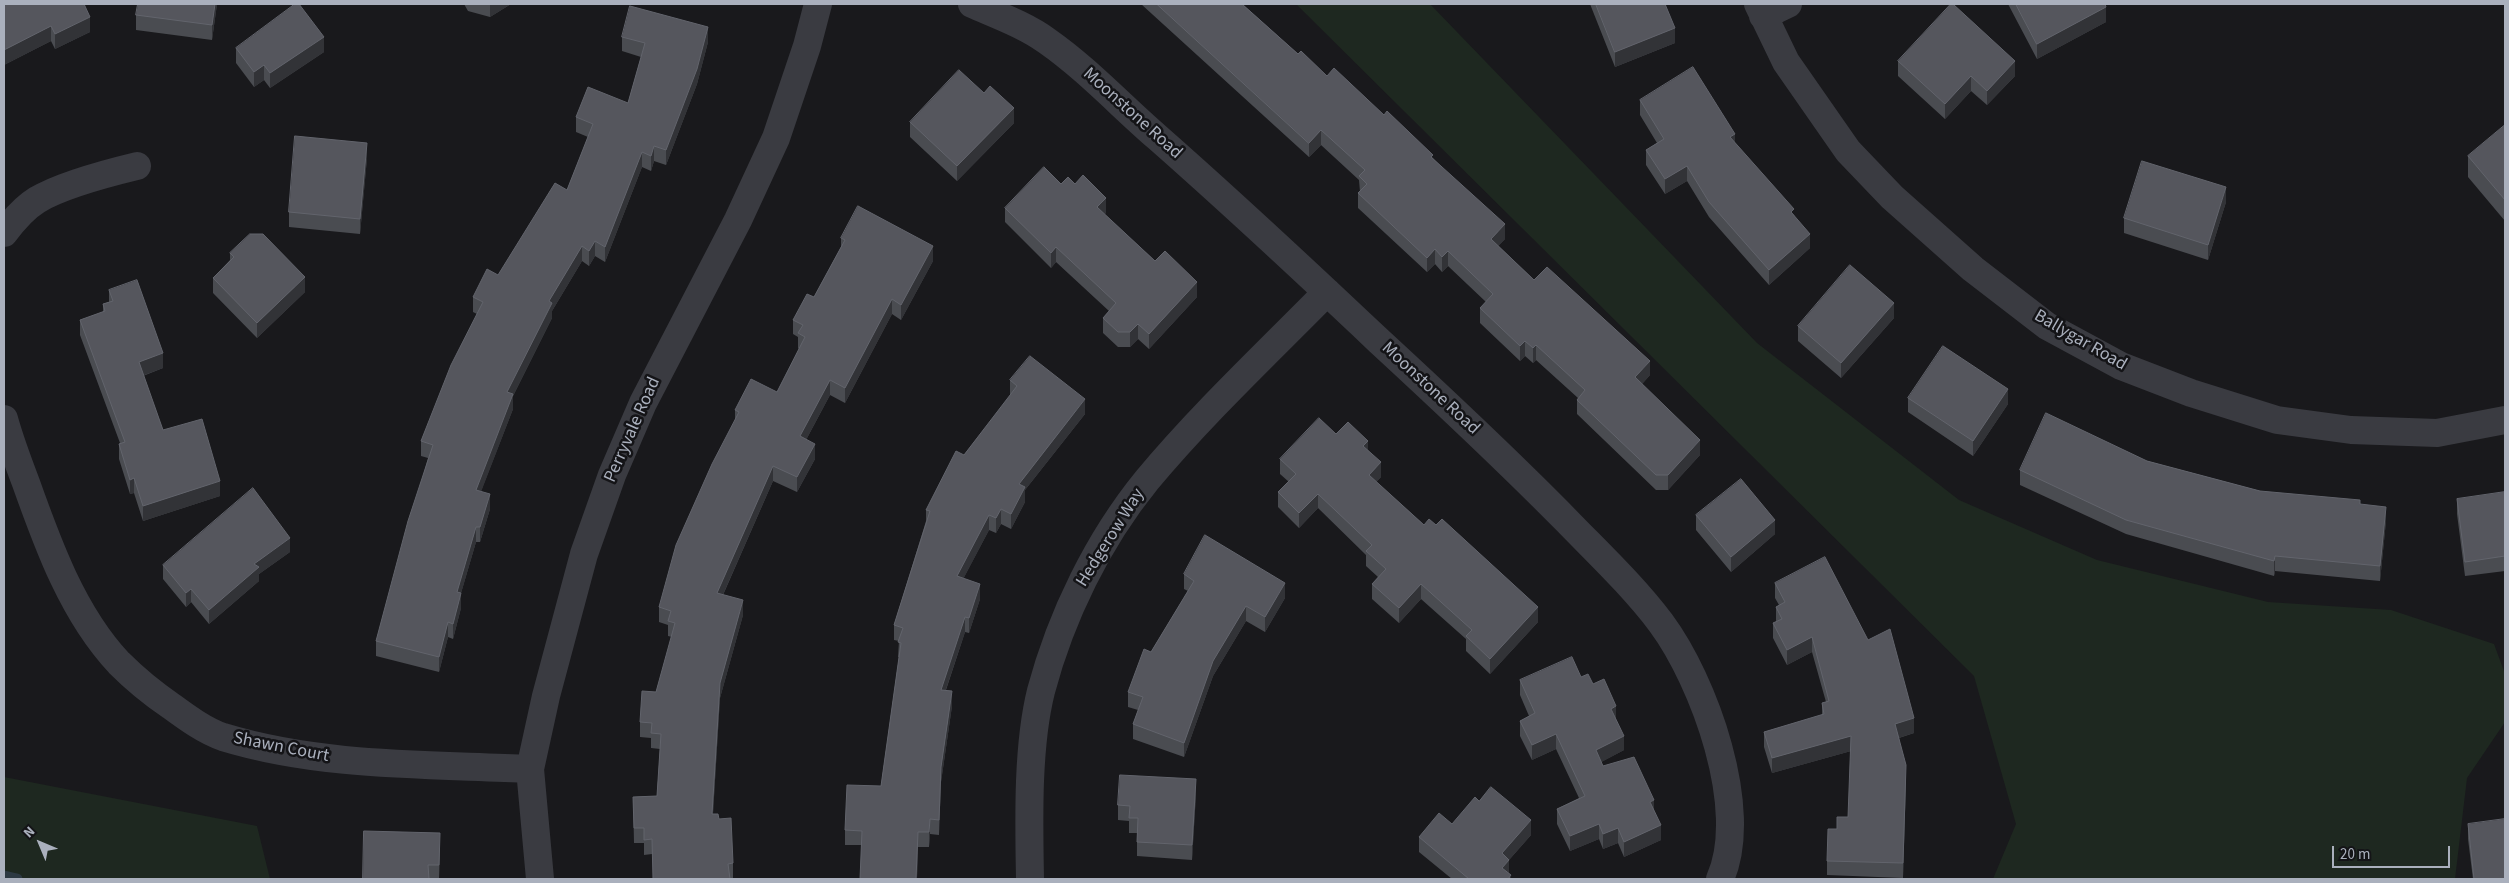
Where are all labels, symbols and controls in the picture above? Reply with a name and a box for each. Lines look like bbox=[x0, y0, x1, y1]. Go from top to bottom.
street label: Moonstone Road bbox=[1078, 64, 1186, 164]
street label: Ballygar Road bbox=[2030, 306, 2130, 376]
street label: Moonstone Road bbox=[1376, 338, 1484, 440]
street label: Perryvale Road bbox=[600, 374, 666, 486]
street label: Hedgerow Way bbox=[1072, 485, 1150, 591]
street label: Shawn Court bbox=[231, 728, 331, 768]
north arrow bbox=[15, 818, 65, 868]
text: N bbox=[19, 822, 40, 843]
scale bar bbox=[2334, 836, 2452, 868]
text: 20 m bbox=[2340, 844, 2370, 865]

